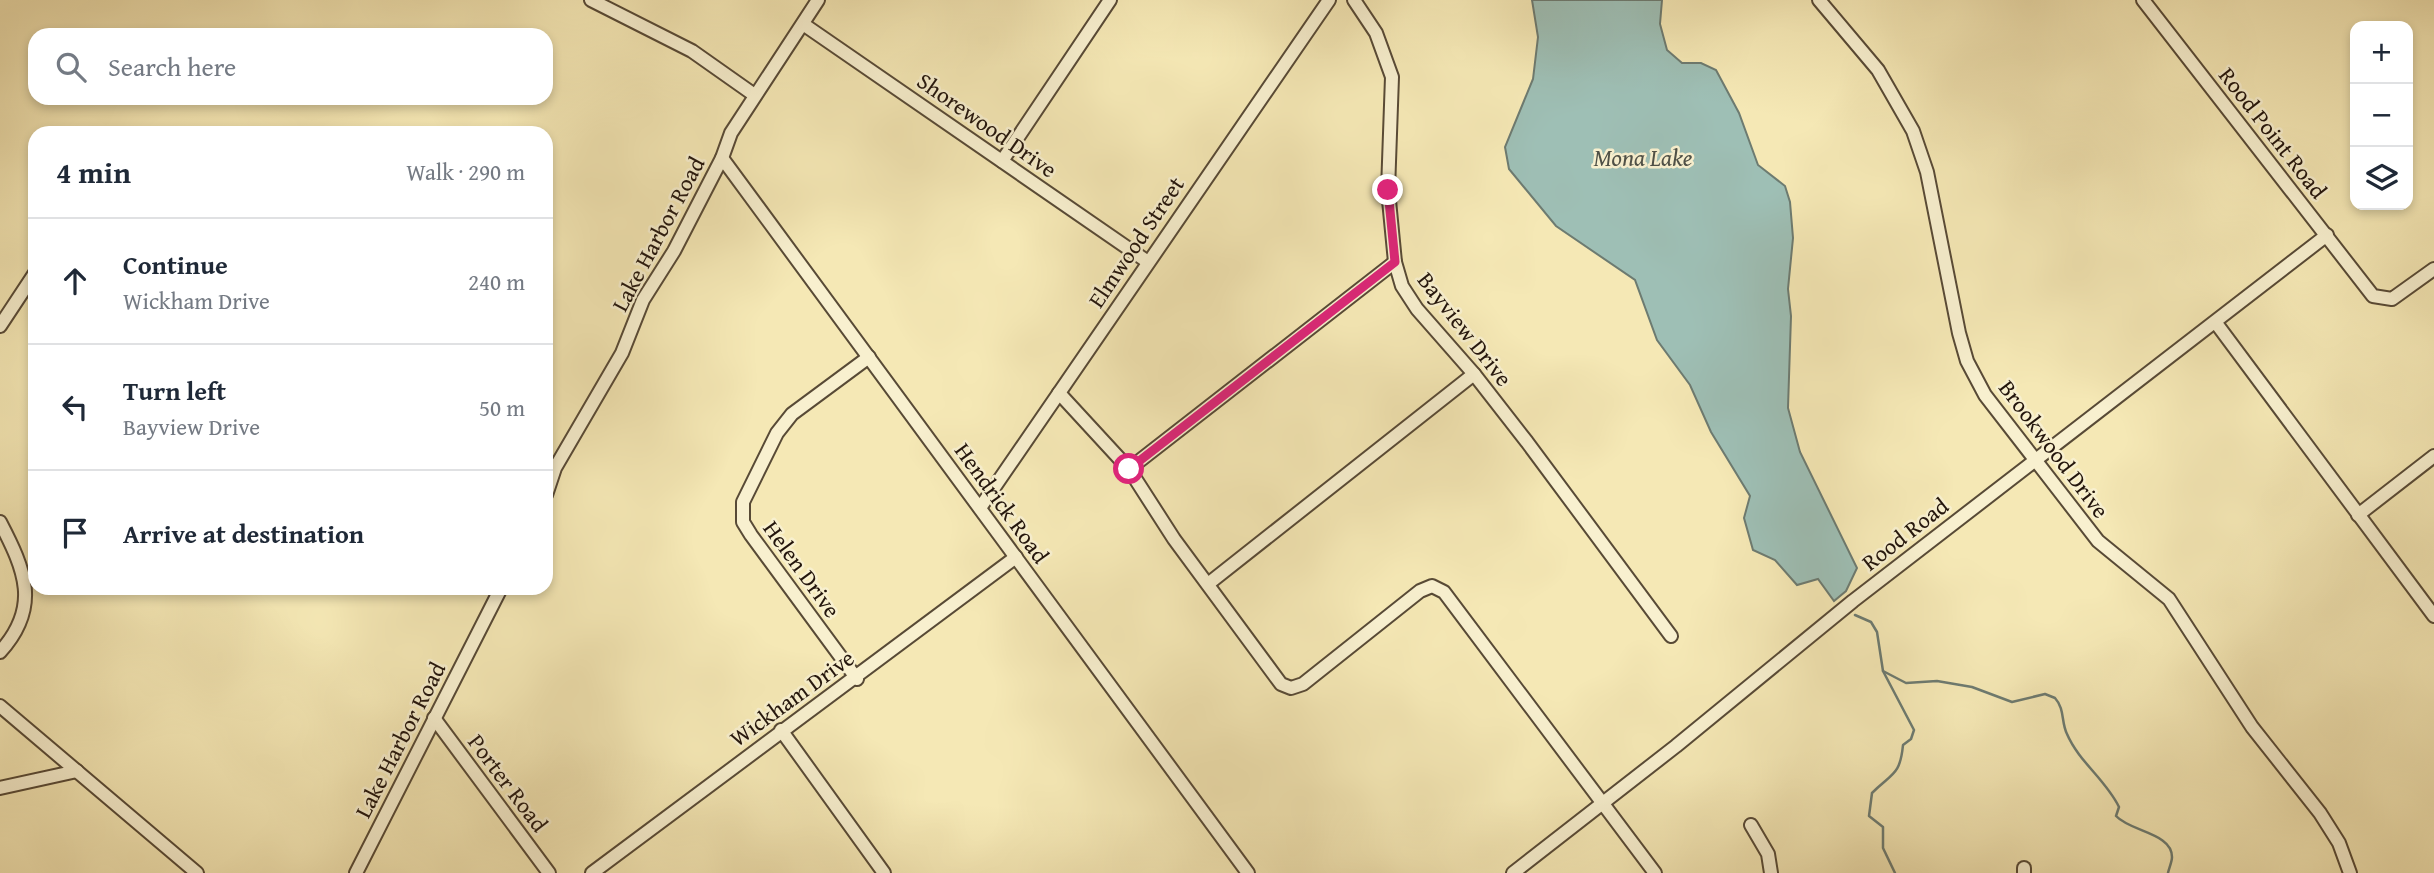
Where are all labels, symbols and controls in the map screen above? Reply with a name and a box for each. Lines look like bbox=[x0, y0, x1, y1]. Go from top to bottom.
map controls bbox=[2350, 21, 2413, 210]
button: + bbox=[2350, 21, 2413, 84]
search box bbox=[28, 28, 553, 105]
text: Search here bbox=[108, 47, 236, 86]
icon: search bbox=[52, 48, 90, 86]
street label: Rood Point Road bbox=[2211, 60, 2336, 206]
street label: Shorewood Drive bbox=[911, 64, 1064, 185]
button: − bbox=[2350, 84, 2413, 147]
water label: Mona Lake bbox=[1594, 140, 1693, 175]
button: layers bbox=[2350, 147, 2413, 210]
text: 4 min bbox=[56, 150, 131, 194]
street label: Lake Harbor Road bbox=[603, 150, 713, 317]
text: Walk · 290 m bbox=[406, 155, 525, 188]
street label: Elmwood Street bbox=[1079, 170, 1192, 314]
route end bbox=[1372, 174, 1403, 205]
text: Continue bbox=[123, 245, 228, 284]
icon: ahead bbox=[56, 262, 94, 300]
text: 240 m bbox=[468, 265, 525, 298]
street label: Bayview Drive bbox=[1410, 265, 1521, 393]
text: Wickham Drive bbox=[123, 284, 270, 317]
text: Turn left bbox=[123, 371, 226, 410]
street label: Brookwood Drive bbox=[1991, 373, 2117, 525]
icon: left bbox=[56, 388, 94, 426]
text: 50 m bbox=[479, 391, 525, 424]
text: Bayview Drive bbox=[123, 410, 260, 443]
street label: Hendrick Road bbox=[947, 436, 1058, 570]
route start bbox=[1113, 453, 1144, 484]
street label: Rood Road bbox=[1854, 489, 1956, 578]
street label: Helen Drive bbox=[756, 513, 849, 624]
icon: arrive bbox=[56, 514, 94, 552]
text: Arrive at destination bbox=[123, 514, 364, 553]
street label: Wickham Drive bbox=[723, 641, 861, 754]
street label: Lake Harbor Road bbox=[346, 655, 453, 823]
street label: Porter Road bbox=[461, 727, 557, 839]

